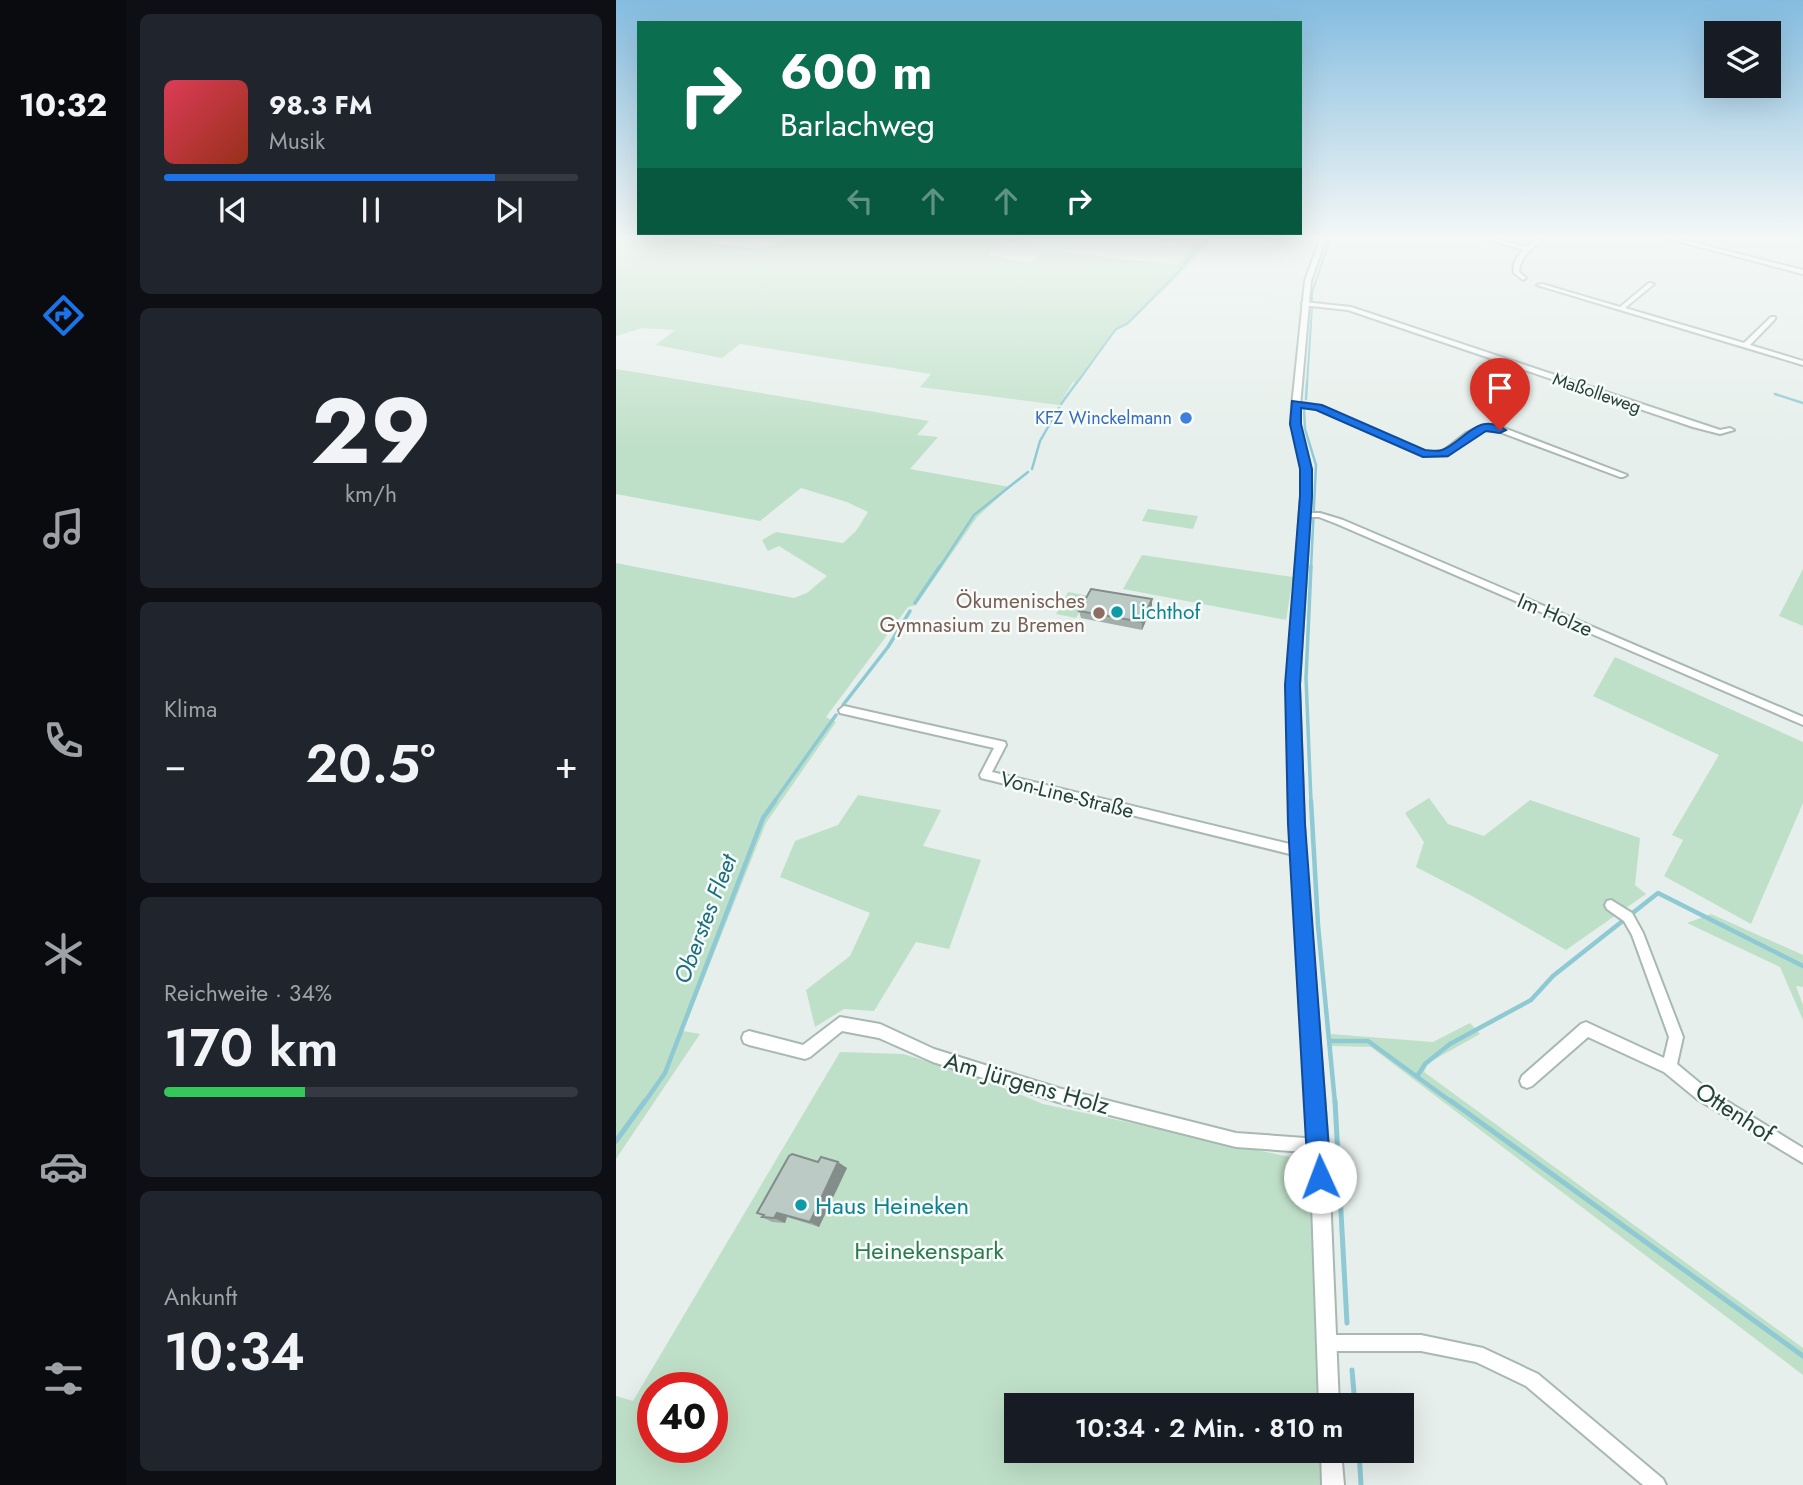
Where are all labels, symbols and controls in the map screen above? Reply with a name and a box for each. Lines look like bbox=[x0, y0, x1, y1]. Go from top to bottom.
map controls bbox=[1704, 21, 1781, 98]
button: layers bbox=[1704, 21, 1781, 98]
text: 600 m bbox=[780, 37, 933, 107]
icon: right bbox=[665, 49, 756, 140]
text: 10:32 bbox=[19, 82, 107, 128]
text: 98.3 FM bbox=[269, 86, 372, 124]
text: Barlachweg bbox=[780, 102, 935, 148]
text: Musik bbox=[269, 124, 325, 158]
icon: left bbox=[841, 182, 879, 220]
icon: ahead bbox=[914, 182, 952, 220]
icon: ahead bbox=[987, 182, 1025, 220]
icon: right bbox=[1060, 182, 1098, 220]
icon: previous bbox=[214, 191, 252, 229]
icon: pause bbox=[352, 191, 390, 229]
icon: next bbox=[490, 191, 528, 229]
icon: directions bbox=[39, 291, 88, 340]
pin bbox=[1470, 358, 1530, 430]
text: 29 bbox=[311, 366, 431, 497]
street label: Maßolleweg bbox=[1549, 366, 1645, 420]
icon: arrive bbox=[1481, 369, 1519, 407]
place label: KFZ Winckelmann bbox=[1035, 405, 1172, 431]
marker: KFZ Winckelmann bbox=[1178, 410, 1194, 426]
text: km/h bbox=[345, 477, 397, 511]
icon: music bbox=[39, 504, 88, 553]
place label: Ökumenisches Gymnasium zu Bremen bbox=[880, 586, 1085, 640]
street label: Im Holze bbox=[1513, 586, 1598, 644]
place label: Lichthof bbox=[1131, 597, 1202, 627]
marker: Lichthof bbox=[1109, 604, 1125, 620]
marker: Ökumenisches Gymnasium zu Bremen bbox=[1091, 605, 1107, 621]
text: Klima bbox=[164, 692, 217, 726]
icon: phone bbox=[39, 716, 88, 765]
text: 20.5° bbox=[306, 726, 435, 802]
text: − bbox=[164, 737, 186, 792]
text: + bbox=[555, 737, 578, 792]
street label: Von-Line-Straße bbox=[997, 764, 1137, 826]
water label: Oberstes Fleet bbox=[665, 848, 746, 989]
icon: climate bbox=[39, 929, 88, 978]
text: Reichweite · 34% bbox=[164, 976, 332, 1010]
text: 170 km bbox=[164, 1010, 338, 1086]
street label: Am Jürgens Holz bbox=[940, 1043, 1114, 1123]
street label: Ottenhof bbox=[1689, 1073, 1782, 1151]
position arrow bbox=[1283, 1140, 1357, 1214]
icon: car bbox=[39, 1142, 88, 1191]
place label: Haus Heineken bbox=[815, 1188, 969, 1223]
marker: Haus Heineken bbox=[793, 1197, 809, 1213]
park label: Heinekenspark bbox=[854, 1233, 1004, 1268]
text: Ankunft bbox=[164, 1280, 237, 1314]
text: 10:34 bbox=[164, 1314, 305, 1390]
icon: filters bbox=[39, 1354, 88, 1403]
speed limit sign: 40 bbox=[637, 1372, 728, 1463]
text: 10:34 · 2 Min. · 810 m bbox=[1075, 1409, 1343, 1447]

